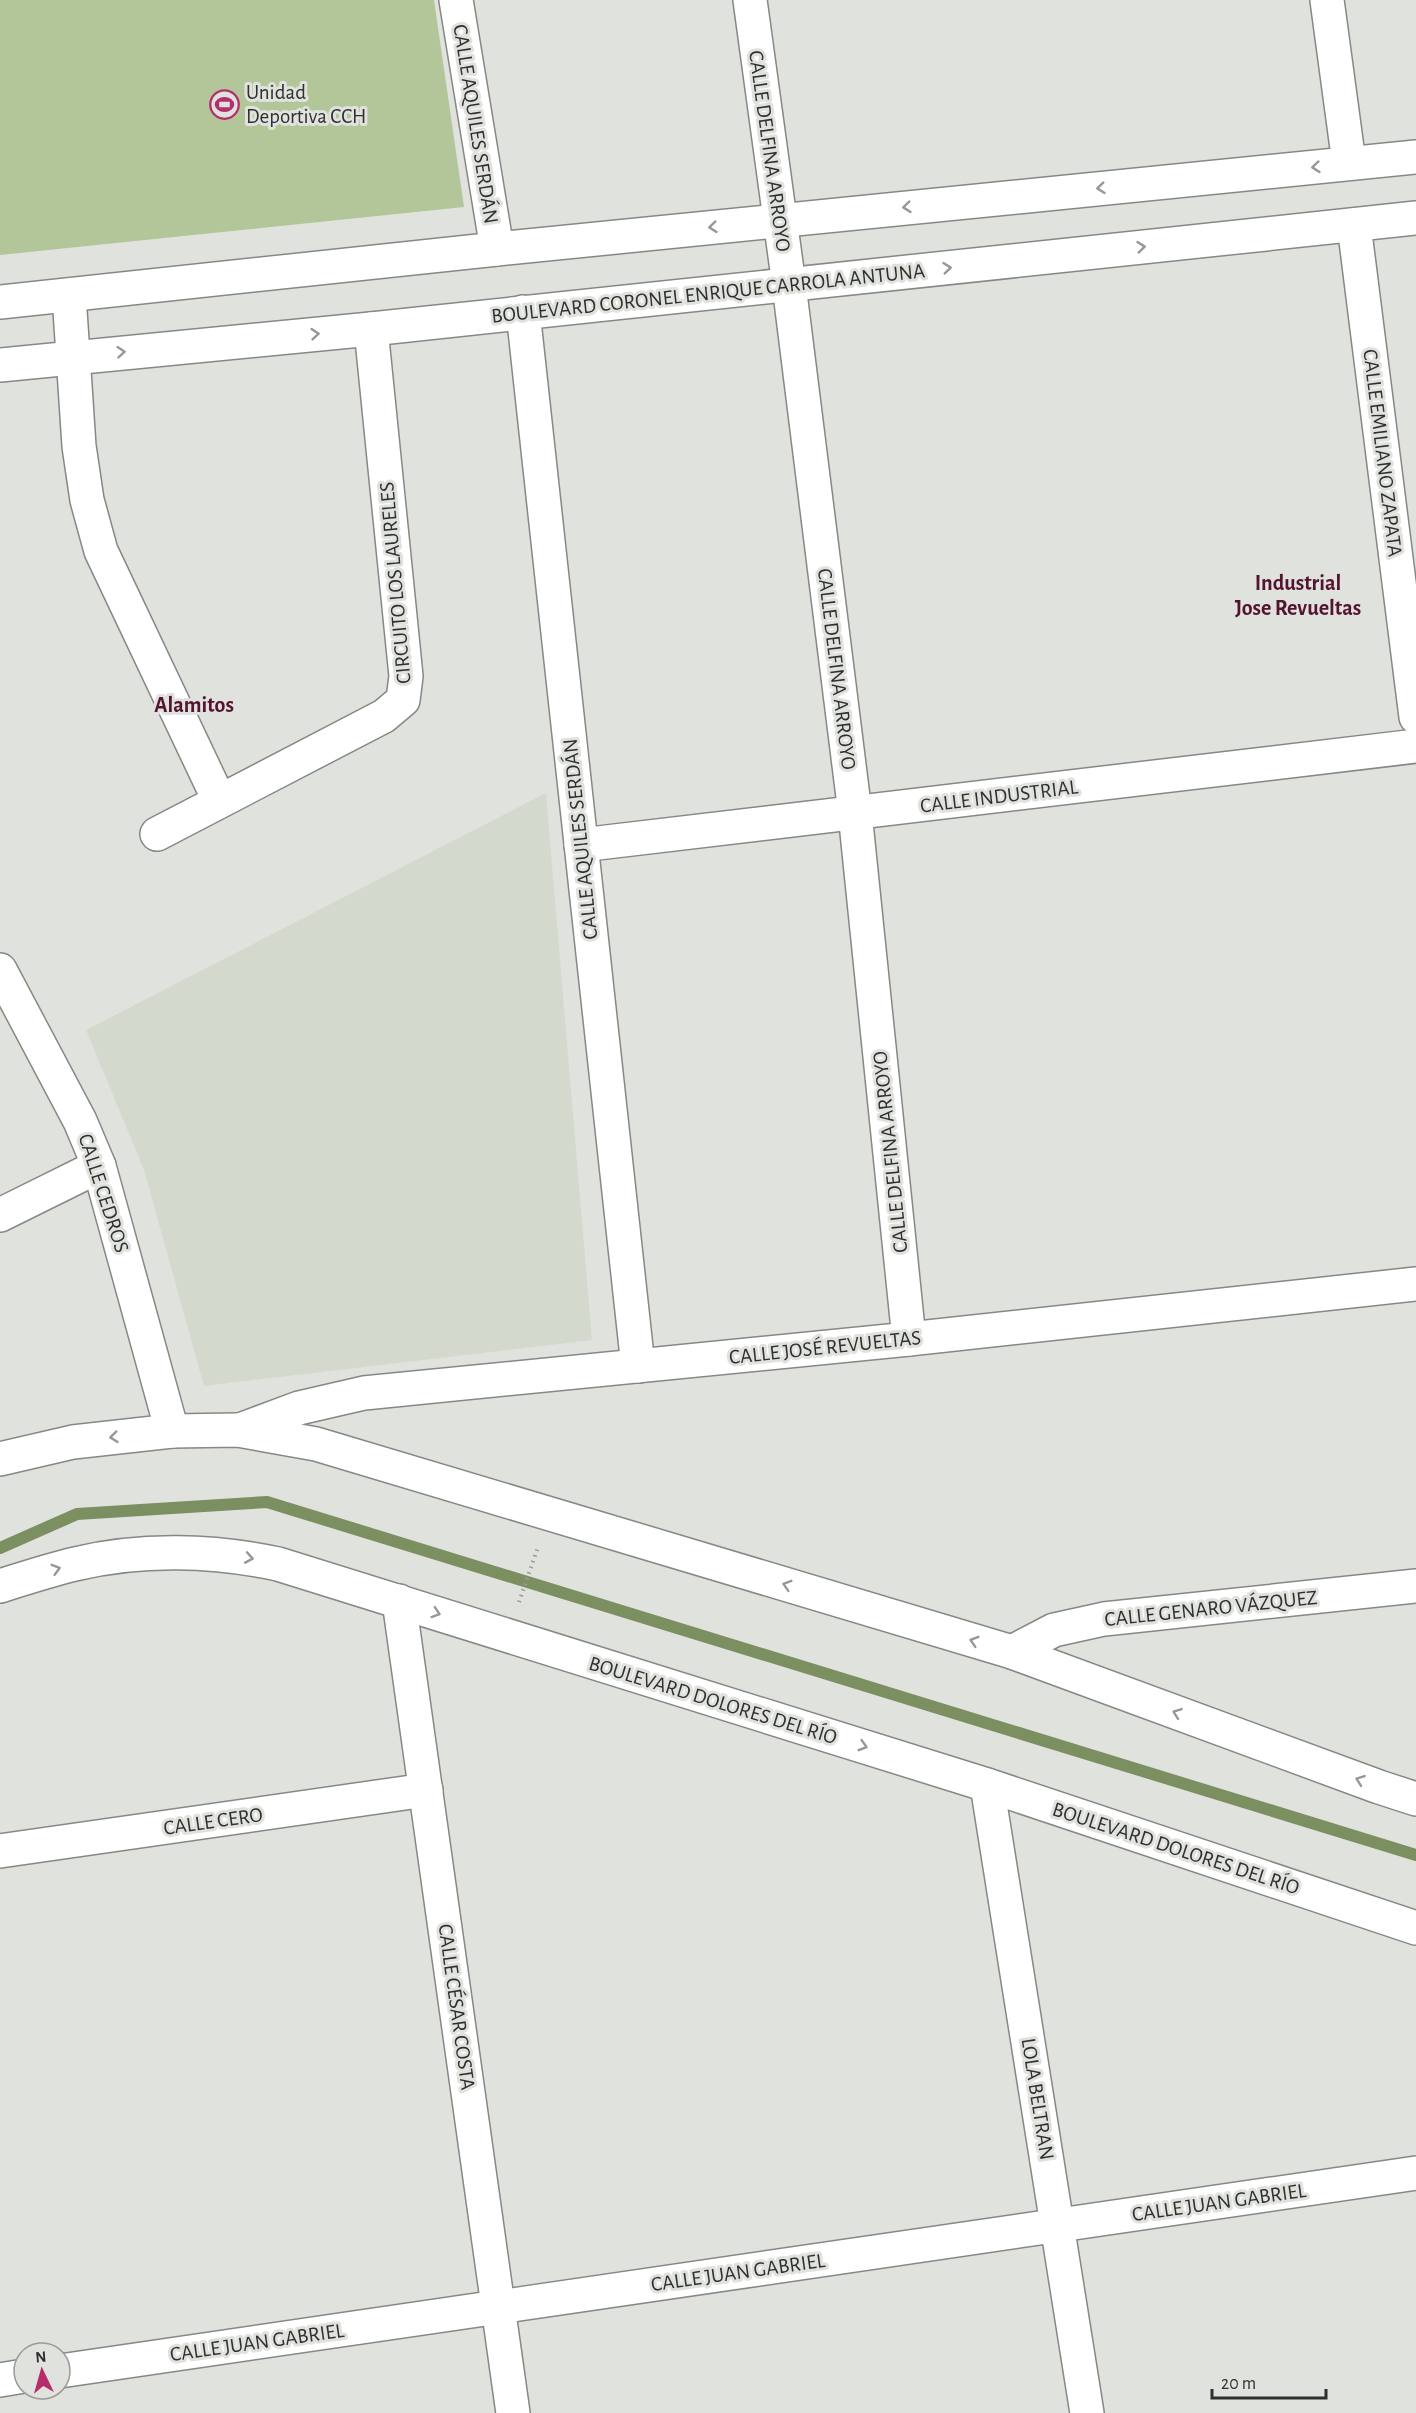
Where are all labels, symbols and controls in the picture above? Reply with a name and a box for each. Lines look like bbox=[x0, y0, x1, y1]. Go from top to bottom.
street label: CALLE AQUILES SERDÁN bbox=[449, 22, 504, 225]
street label: CALLE DELFINA ARROYO bbox=[745, 49, 794, 253]
place label: Unidad Deportiva CCH bbox=[246, 82, 366, 127]
sports icon: Unidad Deportiva CCH bbox=[209, 88, 241, 120]
one-way arrow bbox=[1311, 160, 1321, 173]
one-way arrow bbox=[1096, 181, 1106, 194]
one-way arrow bbox=[902, 200, 912, 213]
one-way arrow bbox=[708, 220, 718, 233]
one-way arrow bbox=[1137, 242, 1146, 254]
street label: BOULEVARD CORONEL ENRIQUE CARROLA ANTUNA bbox=[490, 260, 926, 327]
one-way arrow bbox=[943, 262, 952, 275]
one-way arrow bbox=[310, 328, 319, 341]
one-way arrow bbox=[116, 346, 125, 359]
street label: CALLE EMILIANO ZAPATA bbox=[1359, 348, 1406, 558]
street label: CIRCUITO LOS LAURELES bbox=[376, 481, 415, 685]
street label: CALLE DELFINA ARROYO bbox=[814, 567, 859, 771]
district label: Industrial Jose Revueltas bbox=[1235, 572, 1361, 619]
district label: Alamitos bbox=[154, 694, 234, 716]
street label: CALLE AQUILES SERDÁN bbox=[558, 737, 601, 941]
street label: CALLE INDUSTRIAL bbox=[919, 776, 1079, 817]
street label: CALLE DELFINA ARROYO bbox=[869, 1050, 912, 1254]
street label: CALLE CEDROS bbox=[74, 1131, 133, 1255]
street label: CALLE JOSÉ REVUELTAS bbox=[728, 1325, 922, 1368]
one-way arrow bbox=[110, 1430, 119, 1443]
one-way arrow bbox=[244, 1552, 254, 1564]
one-way arrow bbox=[50, 1564, 61, 1576]
one-way arrow bbox=[782, 1580, 793, 1592]
street label: CALLE GENARO VÁZQUEZ bbox=[1103, 1585, 1319, 1630]
one-way arrow bbox=[430, 1606, 441, 1618]
one-way arrow bbox=[969, 1636, 980, 1648]
street label: BOULEVARD DOLORES DEL RÍO bbox=[586, 1651, 840, 1748]
one-way arrow bbox=[1173, 1708, 1184, 1720]
one-way arrow bbox=[857, 1739, 868, 1751]
one-way arrow bbox=[1356, 1775, 1366, 1788]
street label: BOULEVARD DOLORES DEL RÍO bbox=[1050, 1797, 1303, 1898]
street label: CALLE CERO bbox=[162, 1804, 264, 1839]
street label: CALLE CÉSAR COSTA bbox=[434, 1922, 481, 2091]
street label: LOLA BELTRAN bbox=[1017, 2037, 1058, 2162]
street label: CALLE JUAN GABRIEL bbox=[1131, 2180, 1308, 2225]
street label: CALLE JUAN GABRIEL bbox=[650, 2250, 827, 2295]
street label: CALLE JUAN GABRIEL bbox=[169, 2320, 346, 2365]
north arrow bbox=[12, 2341, 72, 2401]
text: N bbox=[35, 2349, 47, 2366]
scale bar bbox=[1212, 2362, 1326, 2400]
text: 20 m bbox=[1221, 2375, 1256, 2393]

